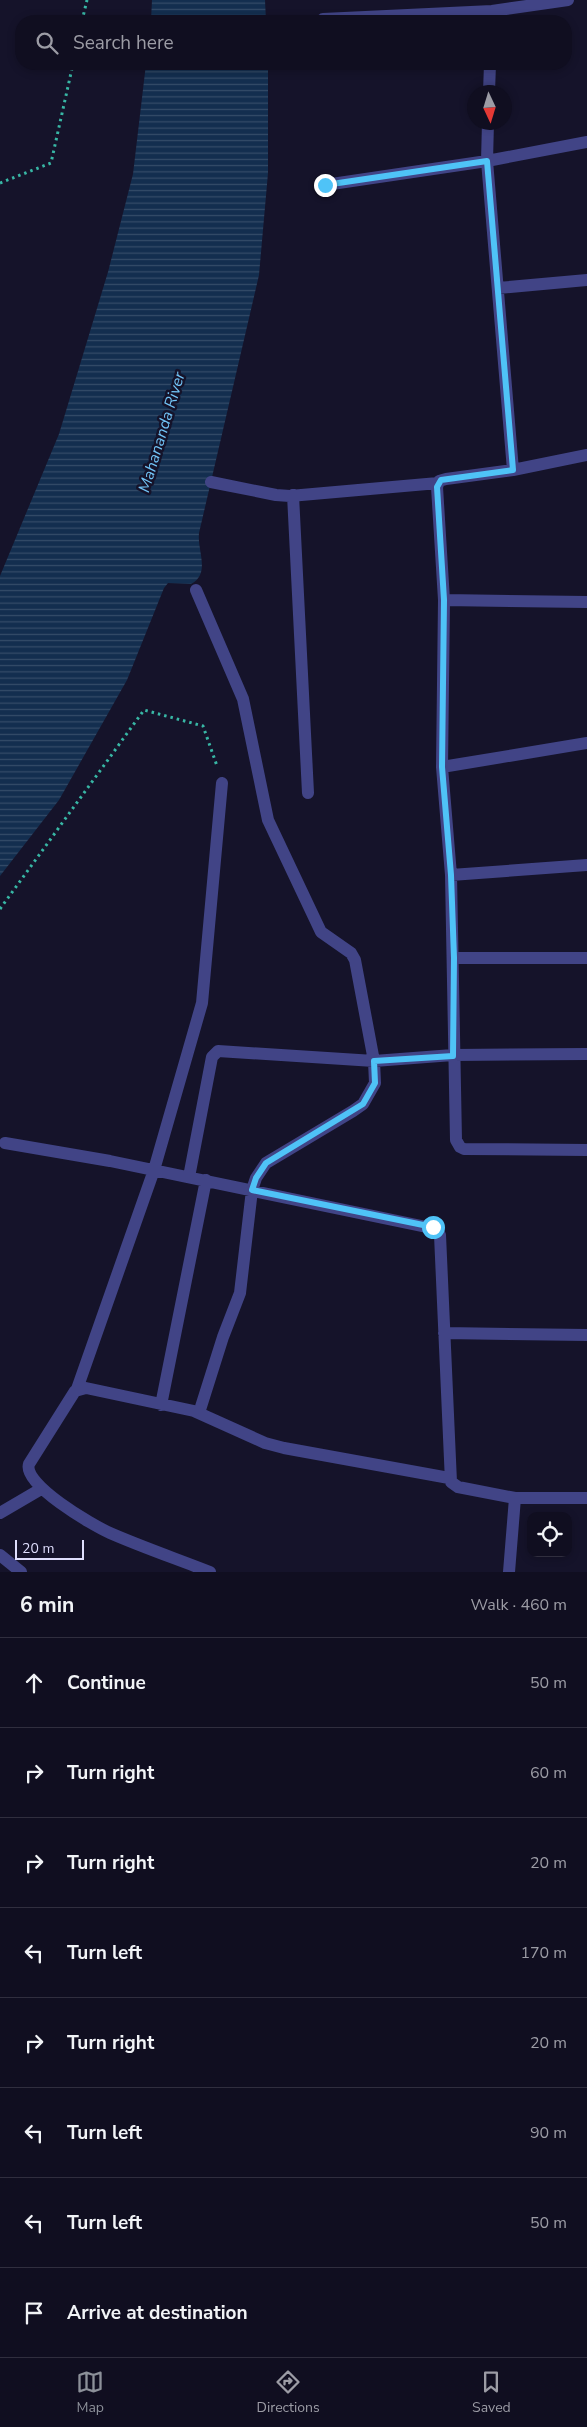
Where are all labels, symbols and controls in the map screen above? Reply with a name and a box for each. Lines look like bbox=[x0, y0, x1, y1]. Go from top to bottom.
search box bbox=[15, 15, 572, 70]
icon: search bbox=[33, 29, 61, 57]
text: Search here bbox=[73, 30, 174, 56]
north arrow bbox=[467, 85, 512, 130]
route end bbox=[314, 174, 337, 197]
water label: Mahananda River bbox=[133, 368, 191, 495]
route start bbox=[422, 1216, 445, 1239]
map controls bbox=[527, 1512, 572, 1557]
button: locate bbox=[527, 1512, 572, 1557]
scale bar bbox=[15, 1537, 84, 1560]
text: 20 m bbox=[22, 1539, 54, 1558]
text: 6 min bbox=[20, 1591, 74, 1619]
text: Walk · 460 m bbox=[471, 1594, 567, 1616]
icon: ahead bbox=[20, 1669, 48, 1697]
text: Continue bbox=[67, 1670, 146, 1696]
text: 50 m bbox=[530, 1672, 567, 1694]
icon: right bbox=[20, 1759, 48, 1787]
text: Turn right bbox=[67, 1760, 154, 1786]
text: 60 m bbox=[530, 1762, 567, 1784]
icon: right bbox=[20, 1849, 48, 1877]
text: Turn right bbox=[67, 1850, 154, 1876]
text: 20 m bbox=[530, 1852, 567, 1874]
icon: left bbox=[20, 1939, 48, 1967]
text: Turn left bbox=[67, 1940, 142, 1966]
text: 170 m bbox=[520, 1942, 567, 1964]
icon: right bbox=[20, 2029, 48, 2057]
text: Turn right bbox=[67, 2030, 154, 2056]
text: 20 m bbox=[530, 2032, 567, 2054]
icon: left bbox=[20, 2119, 48, 2147]
text: Turn left bbox=[67, 2120, 142, 2146]
text: 90 m bbox=[530, 2122, 567, 2144]
icon: left bbox=[20, 2209, 48, 2237]
text: Turn left bbox=[67, 2210, 142, 2236]
text: 50 m bbox=[530, 2212, 567, 2234]
icon: arrive bbox=[20, 2299, 48, 2327]
text: Arrive at destination bbox=[67, 2300, 248, 2326]
tab: Map bbox=[76, 2368, 104, 2417]
tab: Directions bbox=[257, 2368, 320, 2417]
tab: Saved bbox=[472, 2368, 511, 2417]

